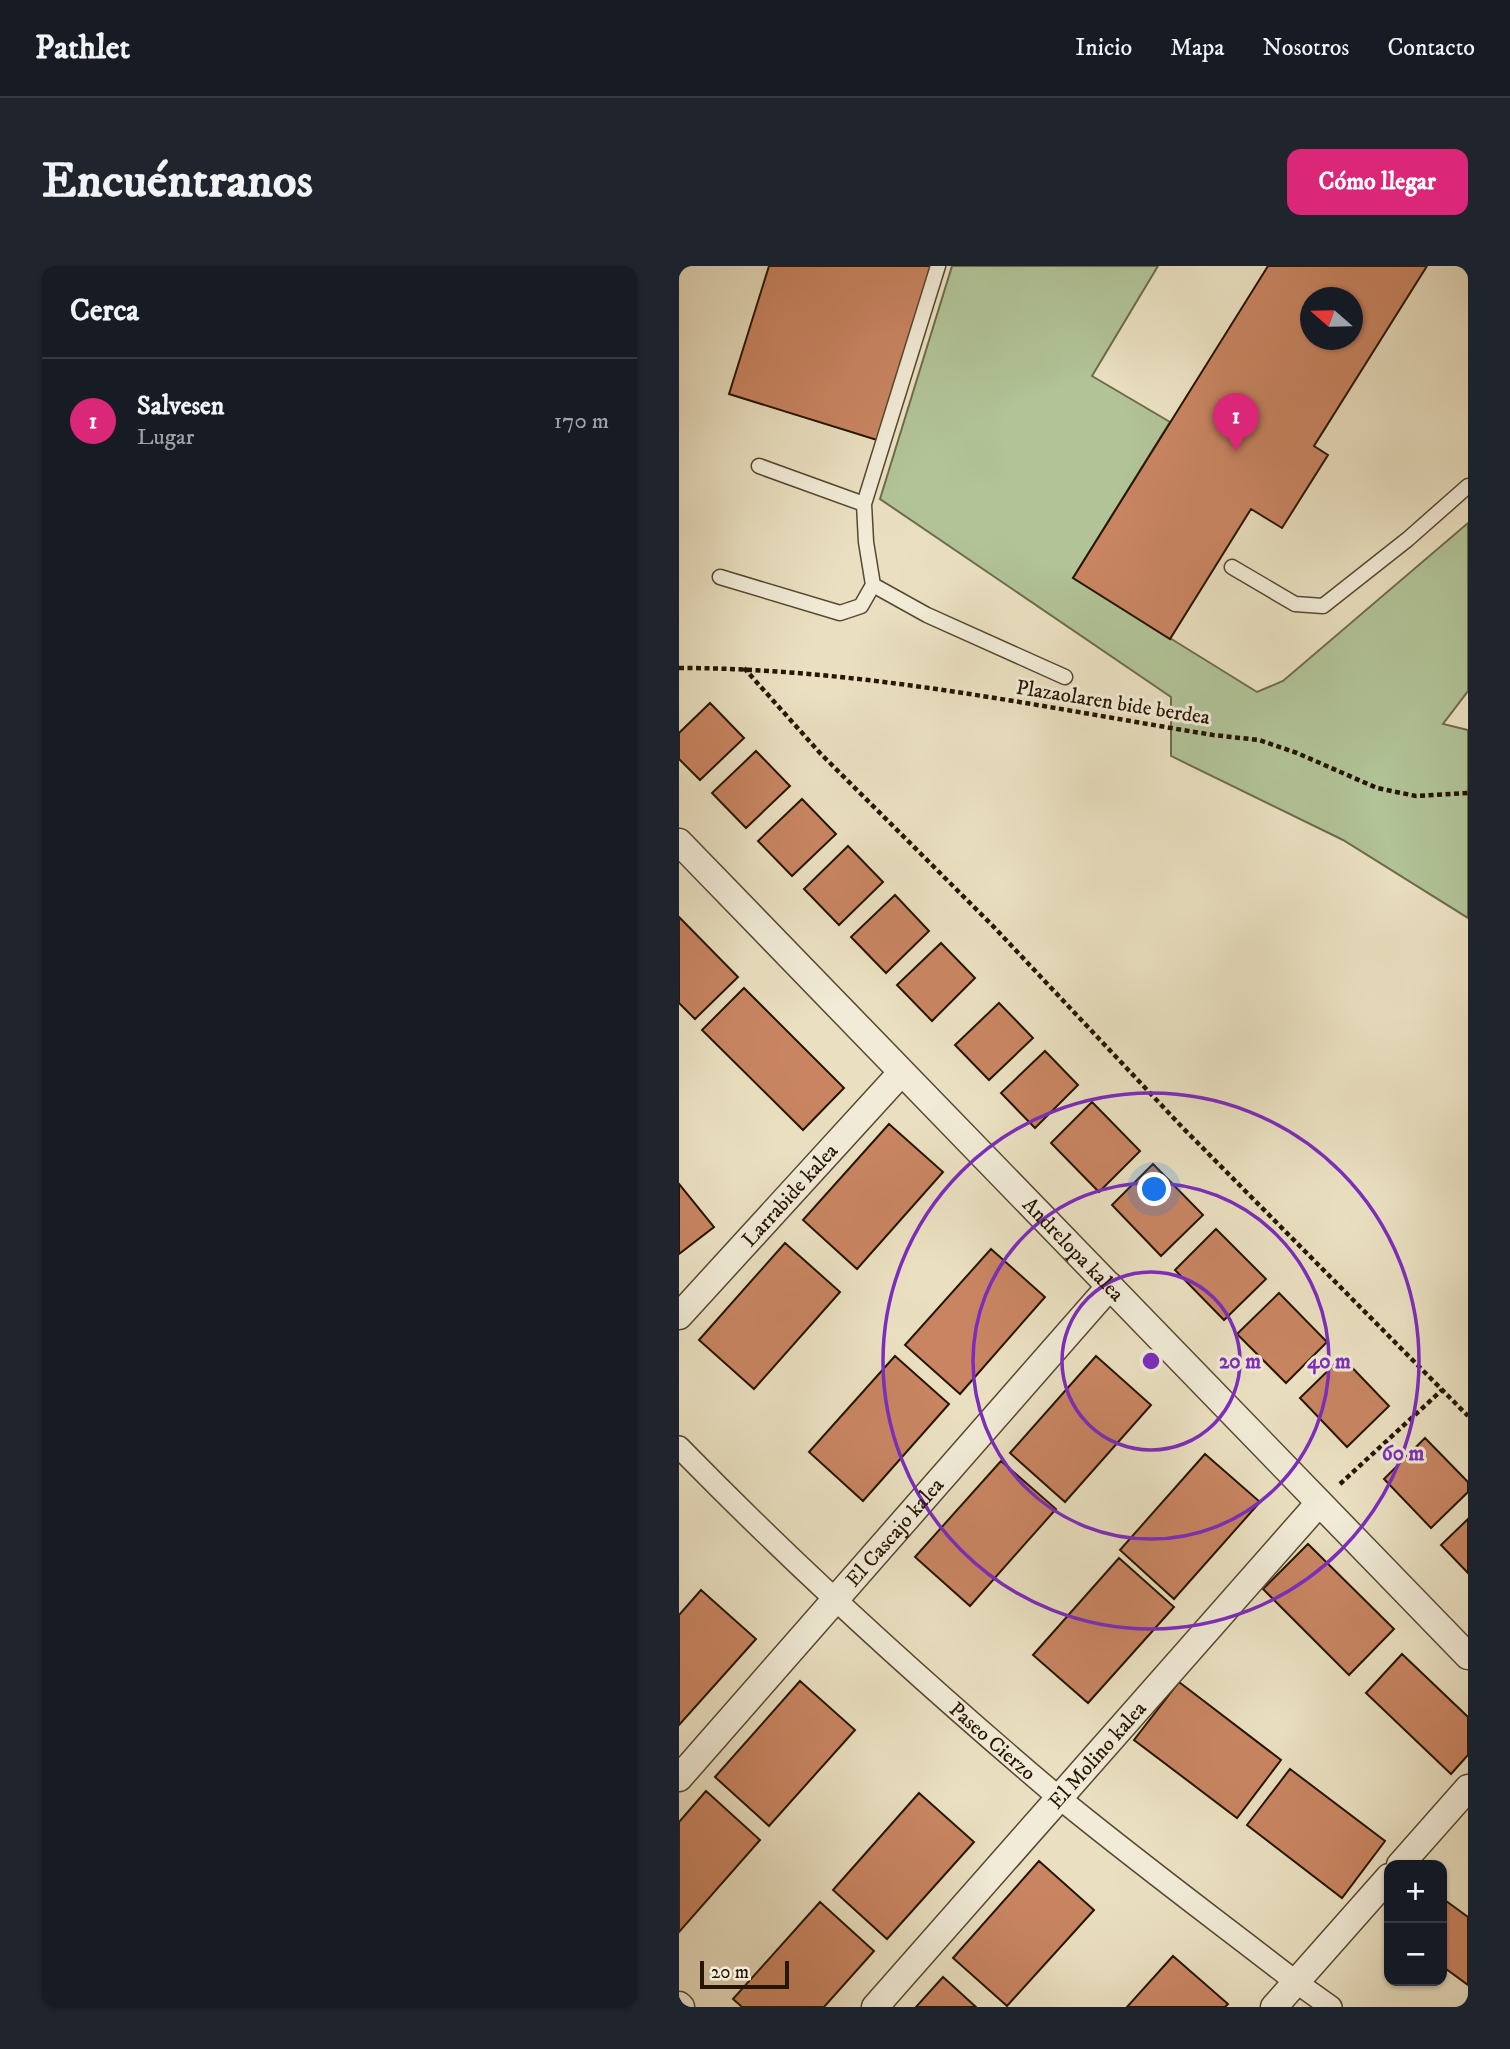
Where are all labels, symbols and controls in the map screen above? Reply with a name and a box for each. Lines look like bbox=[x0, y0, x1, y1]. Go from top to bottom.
text: Pathlet bbox=[35, 28, 130, 69]
text: Inicio bbox=[1075, 33, 1132, 63]
text: Mapa bbox=[1170, 33, 1225, 63]
text: Nosotros bbox=[1263, 33, 1349, 63]
text: Contacto bbox=[1387, 33, 1475, 63]
button: Cómo llegar bbox=[1287, 149, 1468, 215]
text: Encuéntranos bbox=[42, 151, 313, 213]
north arrow bbox=[1300, 287, 1363, 350]
text: Cerca bbox=[70, 293, 139, 330]
text: Salvesen bbox=[137, 390, 224, 423]
pin: 1 bbox=[1213, 393, 1259, 451]
text: 1 bbox=[89, 407, 97, 436]
text: 170 m bbox=[554, 407, 609, 436]
text: Lugar bbox=[137, 423, 194, 452]
street label: Plazaolaren bide berdea bbox=[1014, 675, 1212, 731]
street label: Larrabide kalea bbox=[737, 1138, 844, 1253]
your location bbox=[1137, 1172, 1171, 1206]
street label: Andrelopa kalea bbox=[1017, 1192, 1129, 1307]
centre of rings bbox=[1139, 1349, 1163, 1373]
text: 20 m bbox=[1219, 1349, 1261, 1375]
text: 40 m bbox=[1307, 1349, 1351, 1375]
text: 60 m bbox=[1382, 1441, 1424, 1467]
street label: El Cascajo kalea bbox=[840, 1473, 950, 1593]
street label: El Molino kalea bbox=[1043, 1696, 1152, 1815]
street label: Paseo Cierzo bbox=[943, 1697, 1041, 1786]
map controls bbox=[1384, 1860, 1447, 1986]
button: + bbox=[1384, 1860, 1447, 1923]
button: − bbox=[1384, 1923, 1447, 1986]
scale bar bbox=[700, 1958, 789, 1990]
text: 20 m bbox=[711, 1961, 749, 1984]

